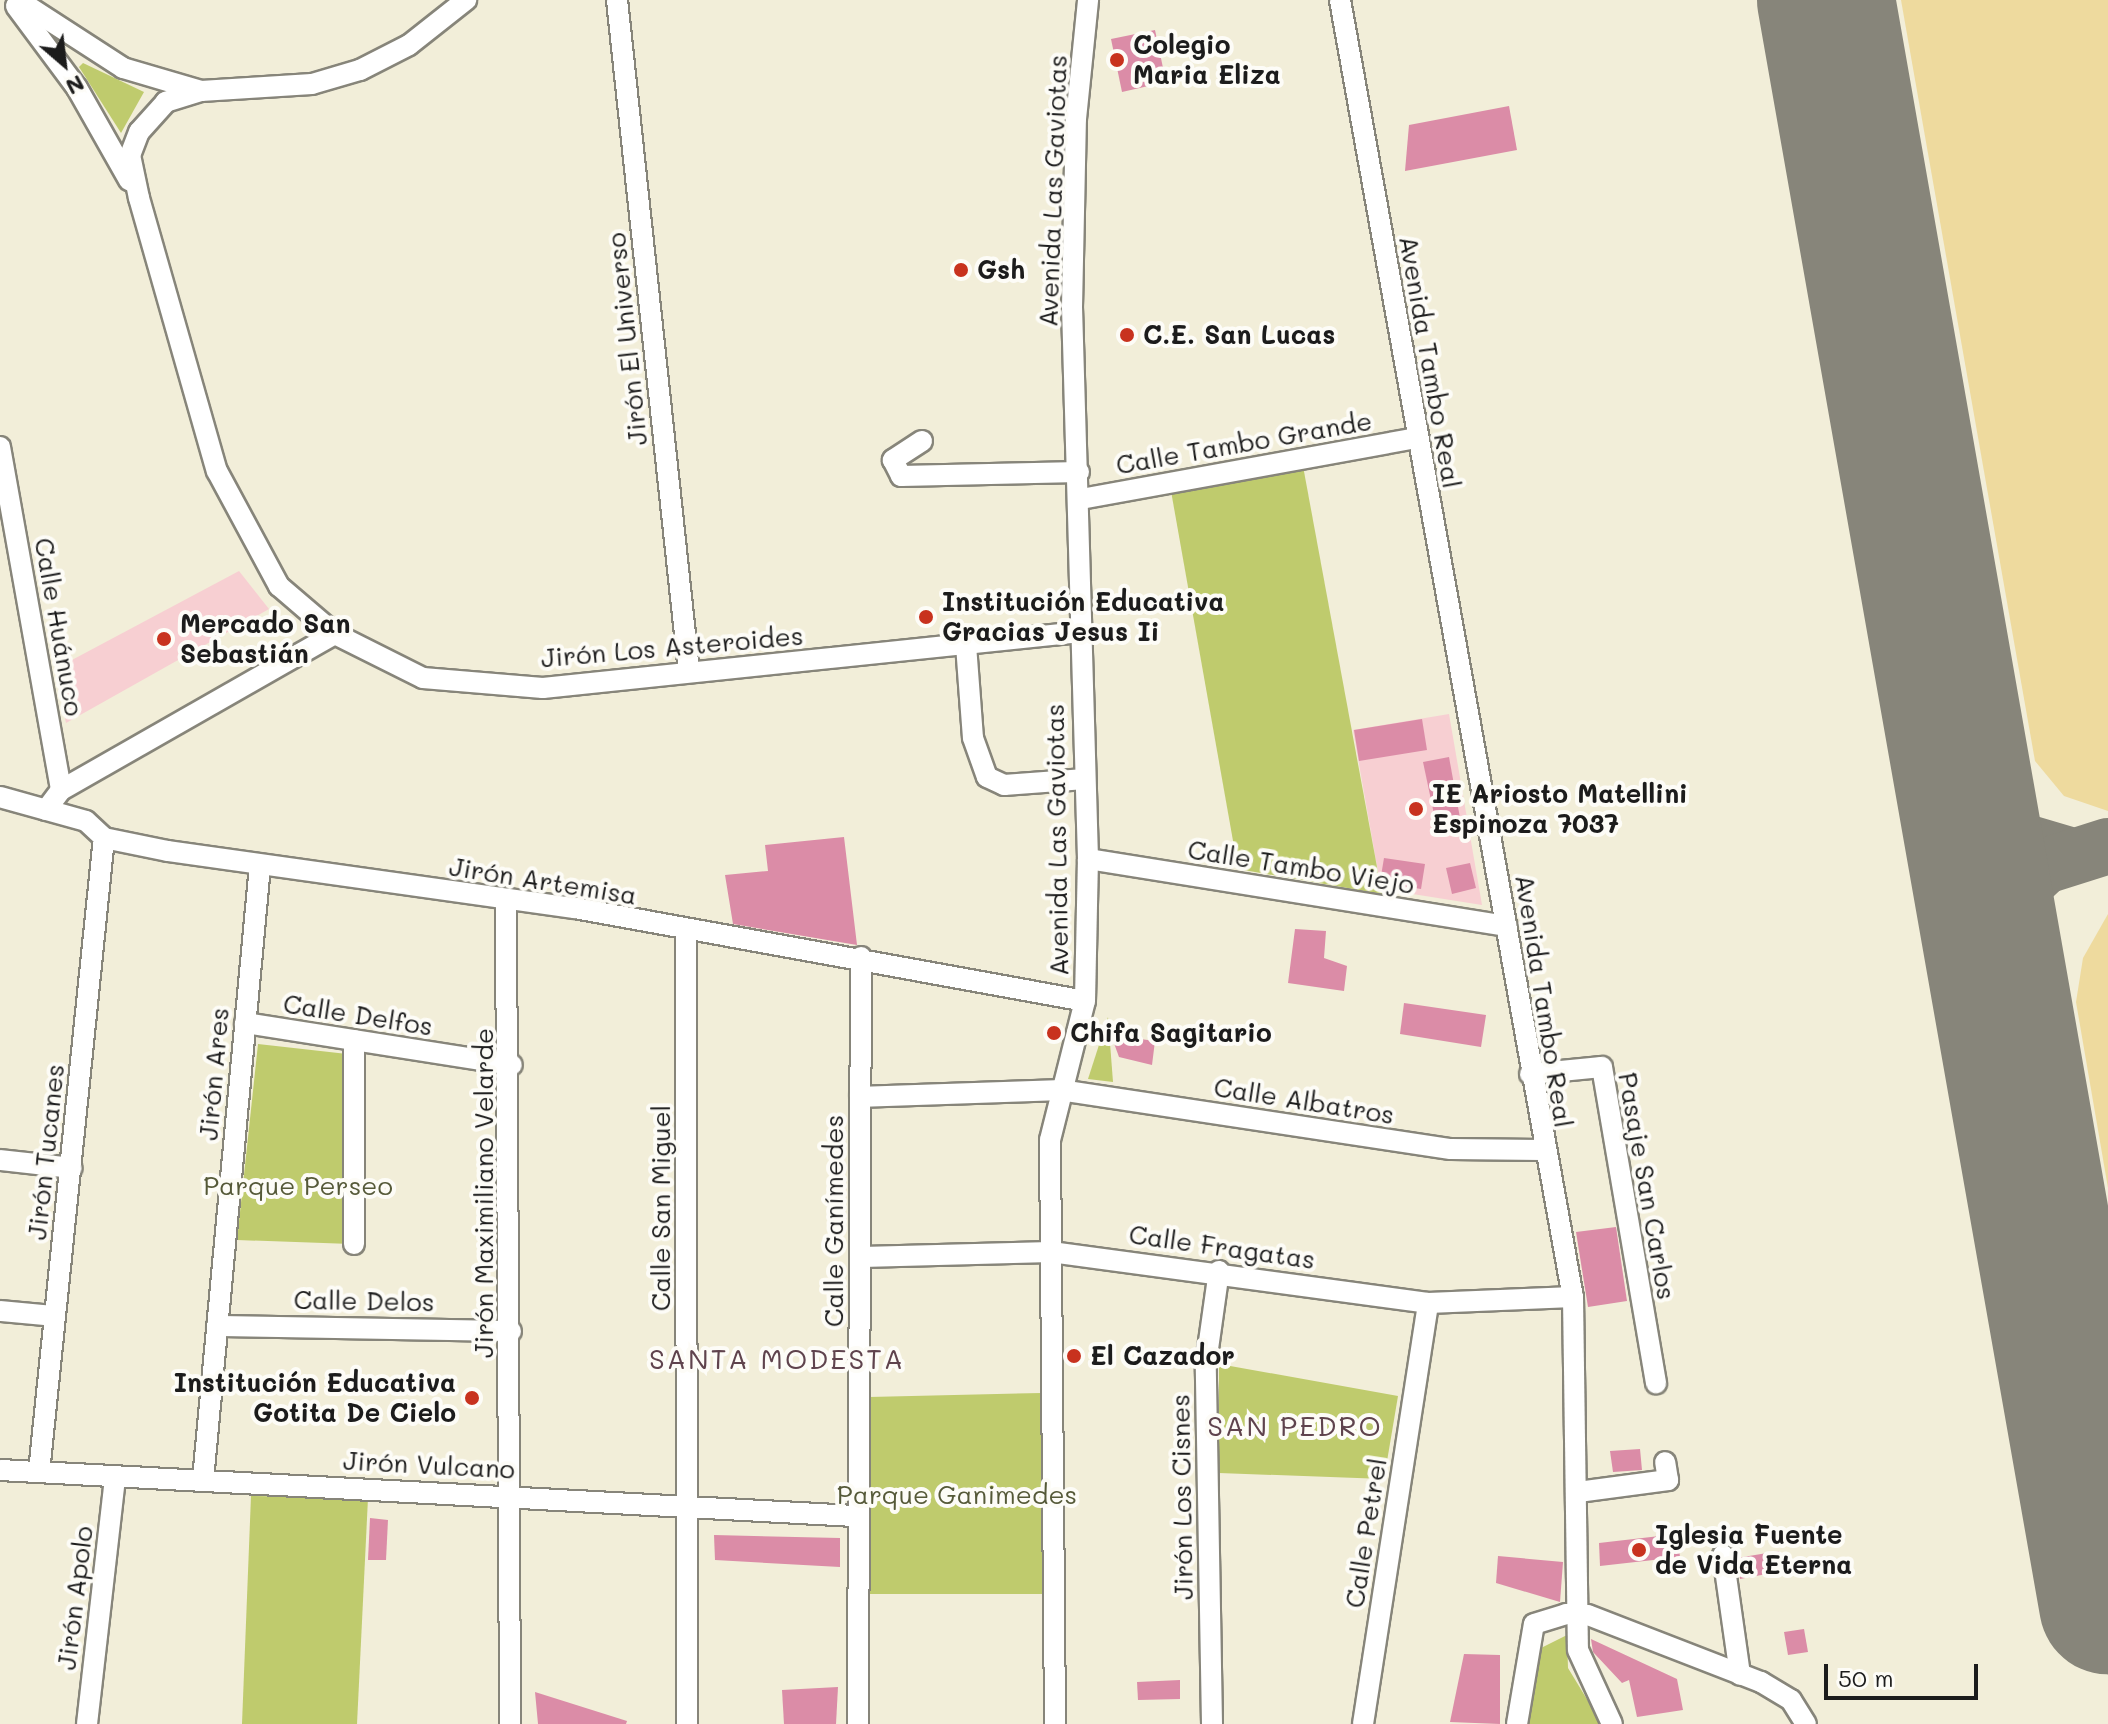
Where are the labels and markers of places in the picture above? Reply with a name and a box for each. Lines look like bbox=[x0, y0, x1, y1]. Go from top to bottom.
place label: Colegio Maria Eliza bbox=[1133, 29, 1281, 90]
marker: Colegio Maria Eliza bbox=[1108, 51, 1126, 69]
place label: Gsh bbox=[977, 254, 1025, 286]
marker: Gsh bbox=[952, 261, 970, 279]
place label: C.E. San Lucas bbox=[1143, 319, 1335, 351]
marker: C.E. San Lucas bbox=[1118, 326, 1136, 344]
place label: Institución Educativa Gracias Jesus Ii bbox=[942, 586, 1224, 648]
place label: Mercado San Sebastián bbox=[180, 608, 350, 670]
marker: Institución Educativa Gracias Jesus Ii bbox=[917, 608, 935, 626]
marker: Mercado San Sebastián bbox=[155, 630, 173, 648]
place label: IE Ariosto Matellini Espinoza 7037 bbox=[1432, 778, 1688, 840]
marker: IE Ariosto Matellini Espinoza 7037 bbox=[1407, 800, 1425, 818]
place label: Chifa Sagitario bbox=[1070, 1017, 1272, 1049]
marker: Chifa Sagitario bbox=[1045, 1024, 1063, 1042]
place label: El Cazador bbox=[1090, 1340, 1235, 1372]
marker: El Cazador bbox=[1065, 1347, 1083, 1365]
place label: Institución Educativa Gotita De Cielo bbox=[174, 1367, 456, 1428]
marker: Institución Educativa Gotita De Cielo bbox=[463, 1389, 481, 1407]
place label: Iglesia Fuente de Vida Eterna bbox=[1655, 1519, 1852, 1580]
marker: Iglesia Fuente de Vida Eterna bbox=[1630, 1541, 1648, 1559]

